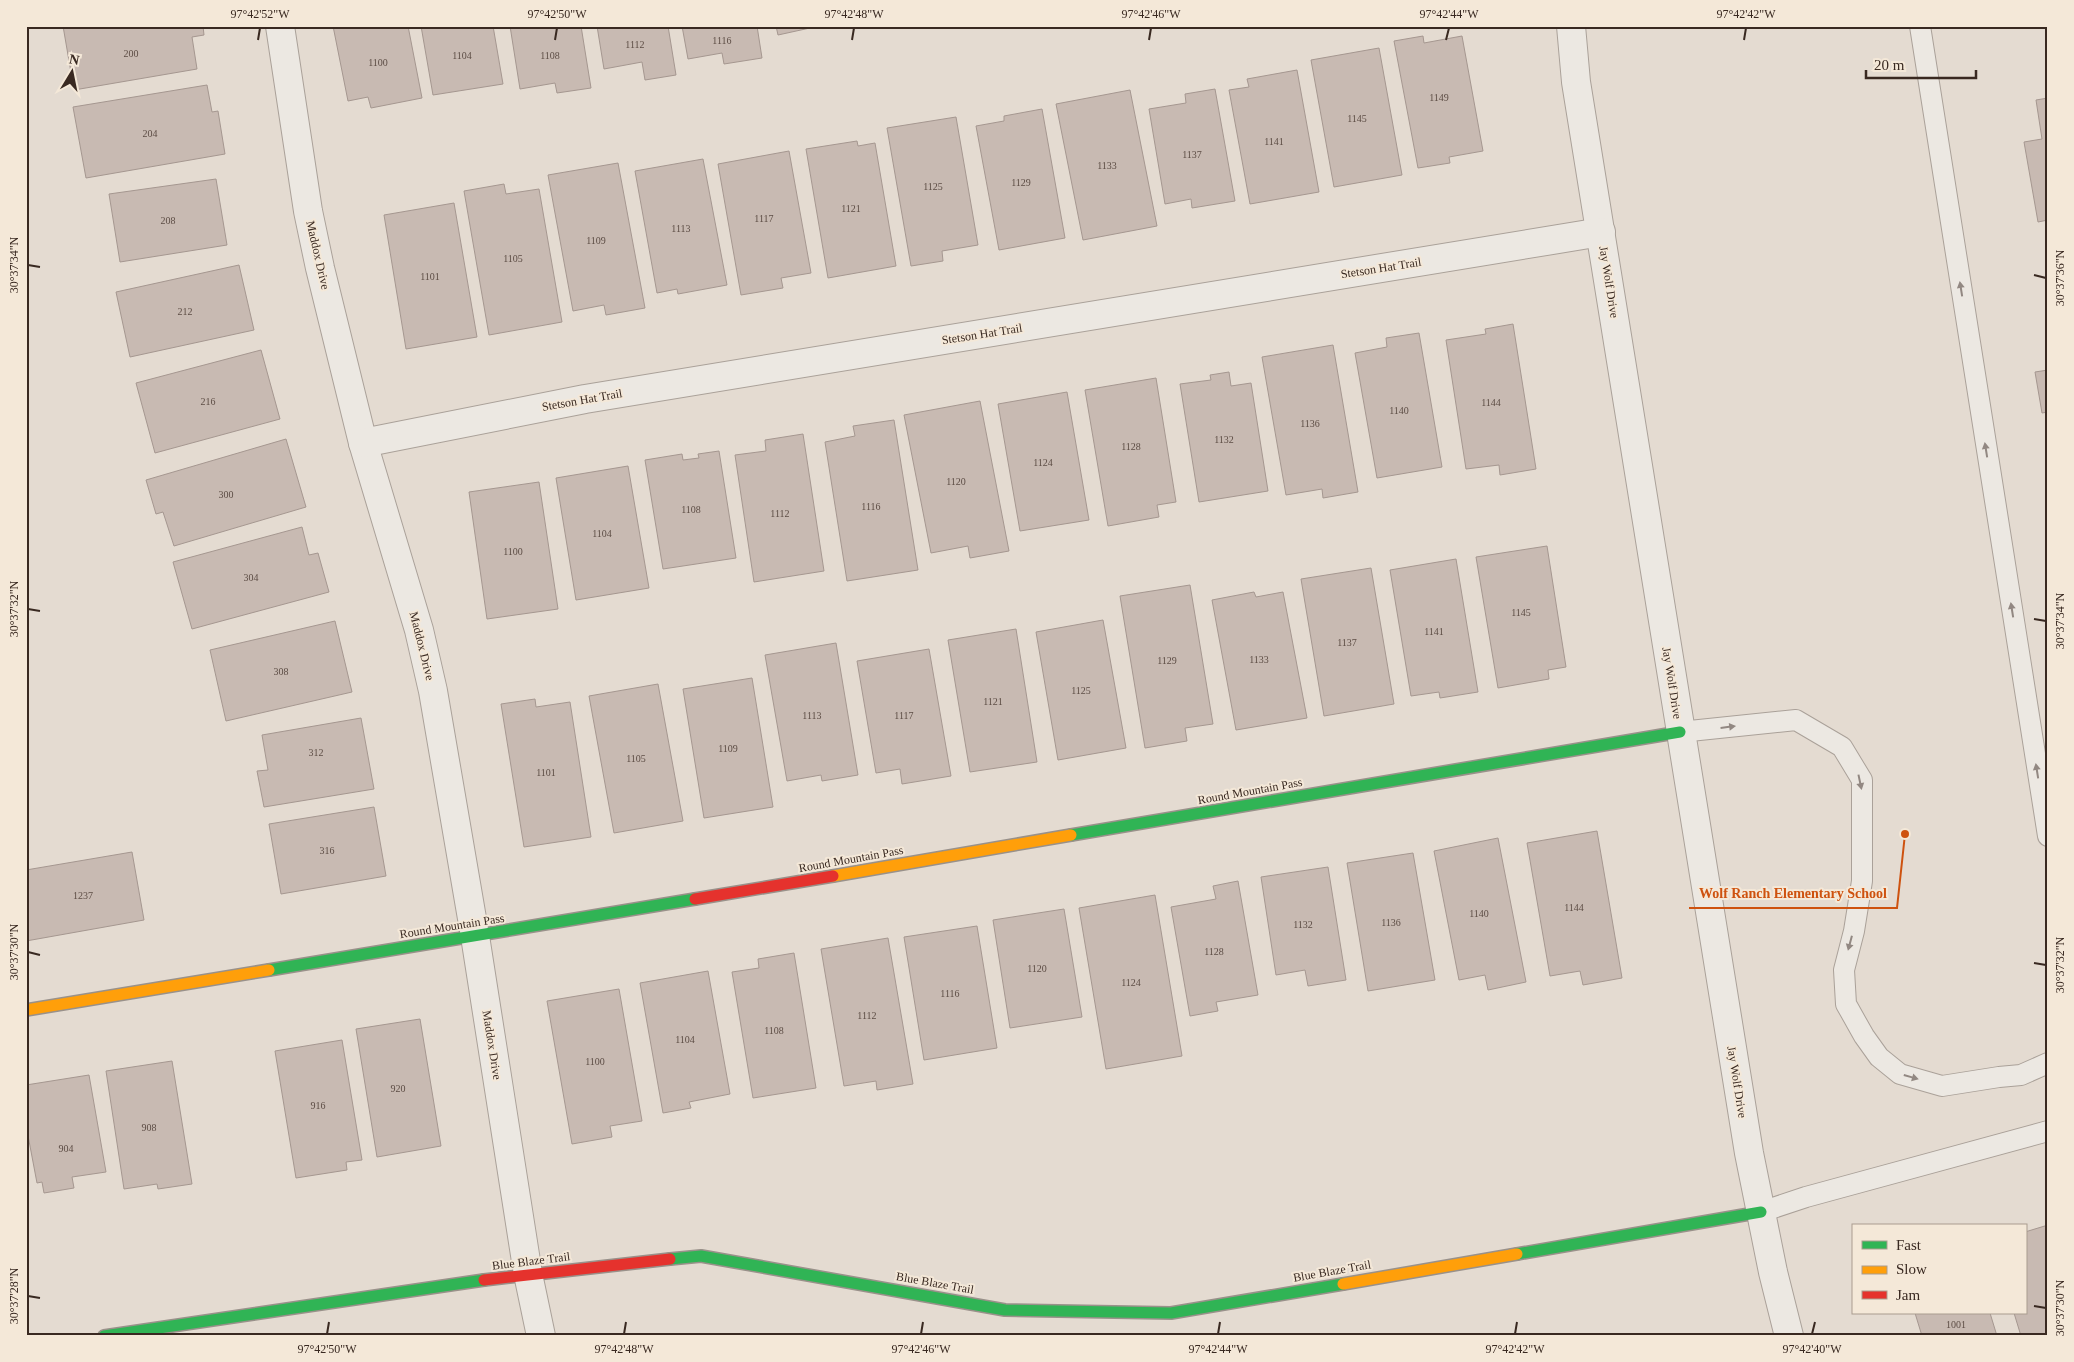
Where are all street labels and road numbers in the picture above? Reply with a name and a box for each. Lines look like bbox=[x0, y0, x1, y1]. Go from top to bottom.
street label: Maddox Drive bbox=[303, 219, 333, 291]
street label: Jay Wolf Drive bbox=[1596, 245, 1622, 319]
street label: Stetson Hat Trail bbox=[1340, 255, 1423, 281]
street label: Stetson Hat Trail bbox=[941, 321, 1024, 347]
street label: Stetson Hat Trail bbox=[541, 386, 624, 414]
street label: Maddox Drive bbox=[407, 610, 437, 682]
street label: Jay Wolf Drive bbox=[1659, 646, 1685, 720]
street label: Round Mountain Pass bbox=[1197, 775, 1304, 807]
street label: Round Mountain Pass bbox=[798, 843, 905, 875]
street label: Round Mountain Pass bbox=[399, 911, 506, 941]
street label: Maddox Drive bbox=[480, 1009, 504, 1081]
street label: Jay Wolf Drive bbox=[1724, 1045, 1750, 1119]
street label: Blue Blaze Trail bbox=[491, 1249, 572, 1273]
street label: Blue Blaze Trail bbox=[1292, 1257, 1373, 1285]
street label: Blue Blaze Trail bbox=[895, 1269, 976, 1297]

